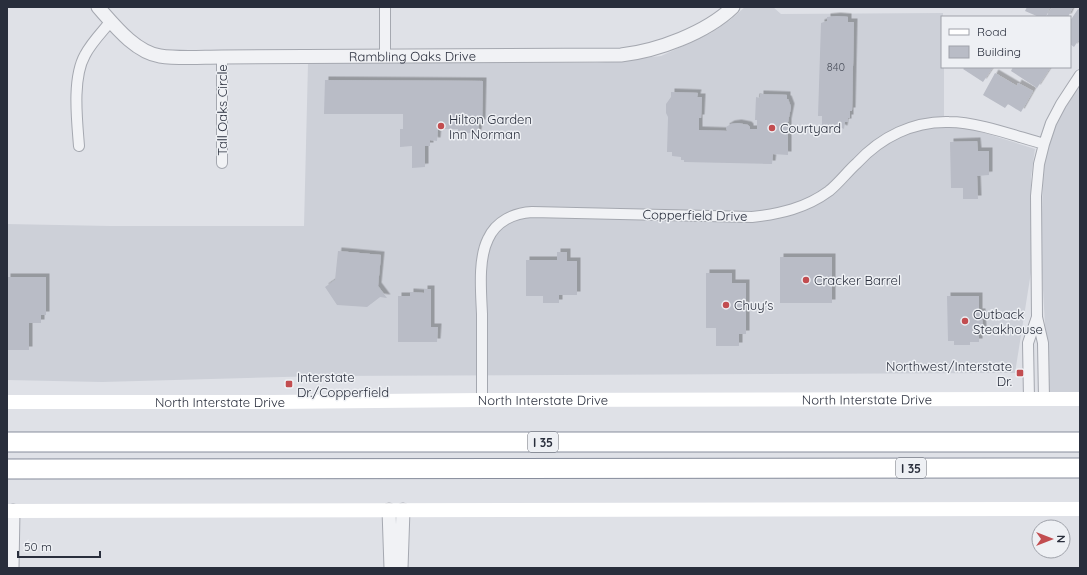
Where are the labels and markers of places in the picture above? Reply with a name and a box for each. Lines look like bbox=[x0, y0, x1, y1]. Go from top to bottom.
place label: Hilton Garden Inn Norman bbox=[449, 111, 532, 142]
place label: Courtyard bbox=[780, 120, 841, 136]
marker: Hilton Garden Inn Norman bbox=[436, 121, 446, 131]
marker: Courtyard bbox=[767, 123, 777, 133]
place label: Cracker Barrel bbox=[814, 272, 901, 288]
marker: Cracker Barrel bbox=[801, 275, 811, 285]
place label: Chuy's bbox=[734, 297, 773, 313]
marker: Chuy's bbox=[721, 300, 731, 310]
place label: Outback Steakhouse bbox=[973, 306, 1043, 337]
marker: Outback Steakhouse bbox=[960, 316, 970, 326]
place label: Northwest/Interstate Dr. bbox=[886, 358, 1012, 389]
marker: Northwest/Interstate Dr. bbox=[1015, 368, 1025, 378]
place label: Interstate Dr./Copperfield bbox=[297, 369, 389, 400]
marker: Interstate Dr./Copperfield bbox=[284, 379, 294, 389]

